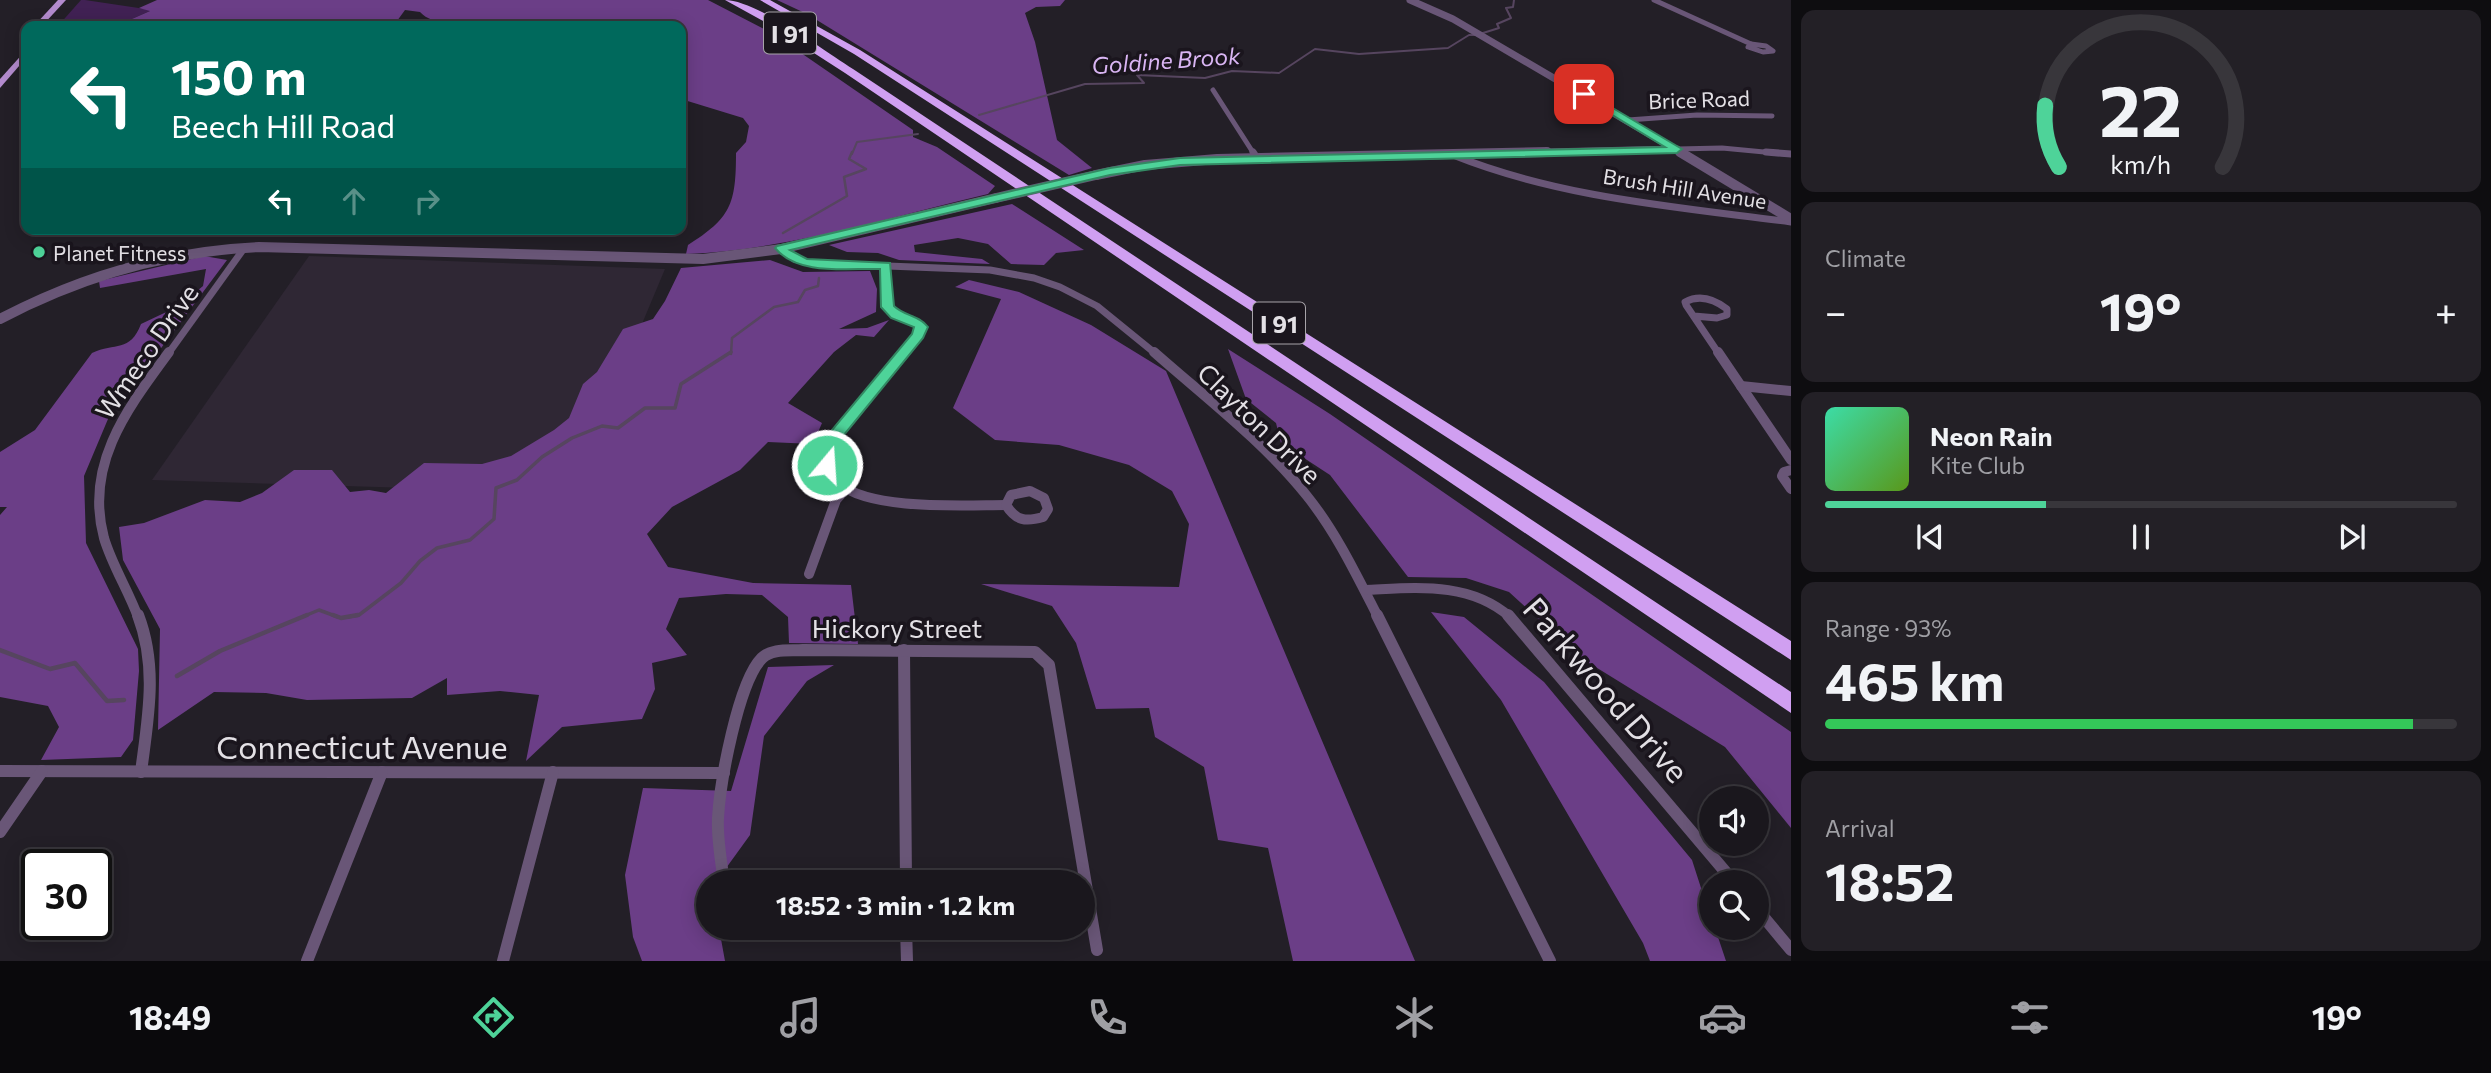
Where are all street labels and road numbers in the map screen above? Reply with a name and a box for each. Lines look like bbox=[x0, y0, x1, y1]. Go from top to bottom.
road number: I 91 bbox=[764, 13, 816, 54]
street label: Brice Road bbox=[1648, 85, 1750, 113]
street label: Brush Hill Avenue bbox=[1601, 163, 1769, 213]
street label: Wmeco Drive bbox=[88, 277, 204, 425]
road number: I 91 bbox=[1253, 302, 1305, 344]
street label: Clayton Drive bbox=[1192, 356, 1328, 490]
street label: Parkwood Drive bbox=[1516, 588, 1698, 790]
street label: Hickory Street bbox=[812, 612, 982, 643]
street label: Connecticut Avenue bbox=[216, 726, 508, 766]

